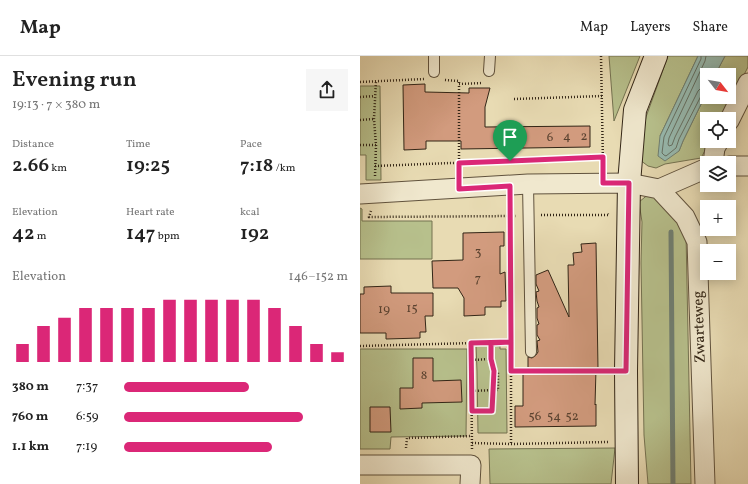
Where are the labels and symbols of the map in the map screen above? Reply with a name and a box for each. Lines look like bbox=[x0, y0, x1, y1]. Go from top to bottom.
north arrow bbox=[700, 68, 736, 104]
pin bbox=[493, 120, 527, 161]
house number: 4 bbox=[563, 128, 571, 146]
house number: 2 bbox=[581, 128, 588, 146]
house number: 6 bbox=[547, 129, 554, 147]
house number: 3 bbox=[475, 244, 482, 262]
house number: 7 bbox=[475, 270, 481, 288]
street label: Zwarteweg bbox=[688, 290, 712, 364]
house number: 15 bbox=[406, 300, 418, 318]
house number: 19 bbox=[378, 301, 390, 319]
house number: 8 bbox=[421, 367, 427, 385]
house number: 56 bbox=[529, 408, 542, 426]
house number: 54 bbox=[547, 408, 561, 426]
house number: 52 bbox=[565, 408, 579, 426]

